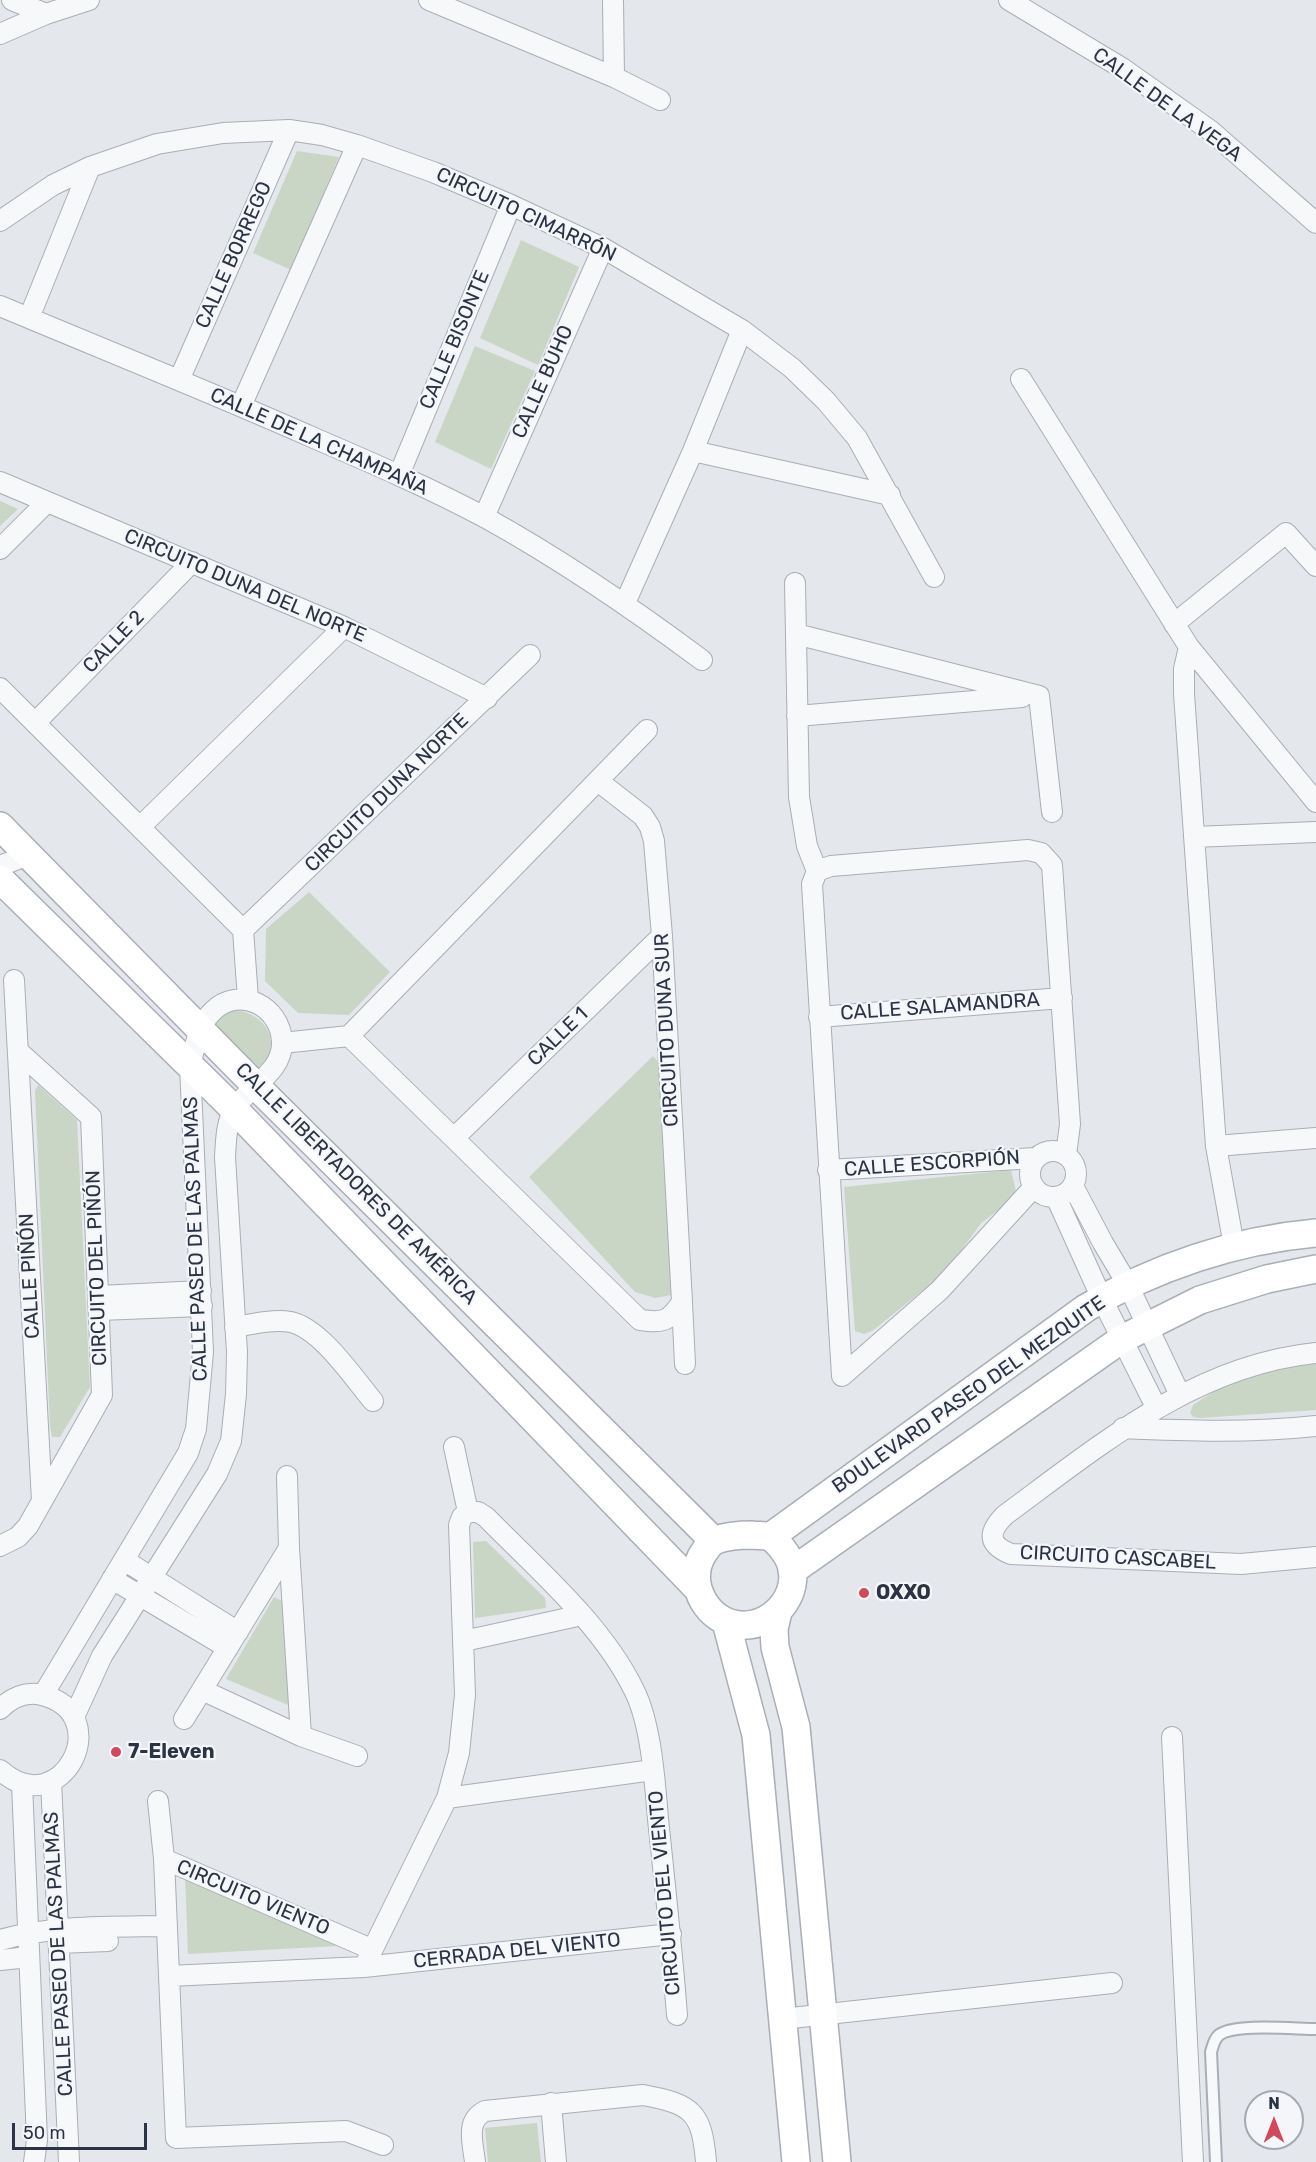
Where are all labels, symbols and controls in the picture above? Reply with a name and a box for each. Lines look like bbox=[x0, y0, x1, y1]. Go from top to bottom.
street label: CALLE DE LA VEGA bbox=[1088, 43, 1246, 167]
street label: CIRCUITO CIMARRÓN bbox=[432, 163, 620, 267]
street label: CALLE BORREGO bbox=[191, 178, 277, 332]
street label: CALLE BISONTE bbox=[415, 267, 495, 413]
street label: CALLE BUHO bbox=[507, 322, 579, 442]
street label: CALLE DE LA CHAMPAÑA bbox=[206, 383, 432, 501]
street label: CIRCUITO DUNA DEL NORTE bbox=[120, 524, 370, 648]
street label: CALLE 2 bbox=[78, 606, 150, 678]
street label: CIRCUITO DUNA NORTE bbox=[300, 708, 474, 878]
street label: CIRCUITO DUNA SUR bbox=[650, 933, 684, 1127]
street label: CALLE SALAMANDRA bbox=[839, 988, 1041, 1026]
street label: CALLE 1 bbox=[523, 1002, 593, 1072]
street label: CALLE LIBERTADORES DE AMÉRICA bbox=[230, 1058, 482, 1310]
street label: CALLE PASEO DE LAS PALMAS bbox=[179, 1096, 213, 1382]
street label: CALLE ESCORPIÓN bbox=[843, 1146, 1021, 1182]
street label: CIRCUITO DEL PIÑÓN bbox=[82, 1170, 112, 1366]
street label: CALLE PIÑÓN bbox=[15, 1213, 45, 1339]
street label: BOULEVARD PASEO DEL MEZQUITE bbox=[828, 1291, 1110, 1499]
street label: CIRCUITO CASCABEL bbox=[1019, 1541, 1217, 1575]
place label: OXXO bbox=[876, 1581, 931, 1605]
marker: OXXO bbox=[857, 1586, 871, 1600]
place label: 7-Eleven bbox=[128, 1740, 215, 1764]
marker: 7-Eleven bbox=[109, 1745, 123, 1759]
street label: CIRCUITO DEL VIENTO bbox=[644, 1789, 686, 1997]
street label: CALLE PASEO DE LAS PALMAS bbox=[40, 1811, 78, 2097]
street label: CIRCUITO VIENTO bbox=[173, 1855, 333, 1941]
street label: CERRADA DEL VIENTO bbox=[412, 1928, 622, 1974]
north arrow bbox=[1244, 2090, 1304, 2150]
text: N bbox=[1268, 2094, 1280, 2113]
scale bar bbox=[15, 2111, 150, 2149]
text: 50 m bbox=[23, 2122, 66, 2144]

